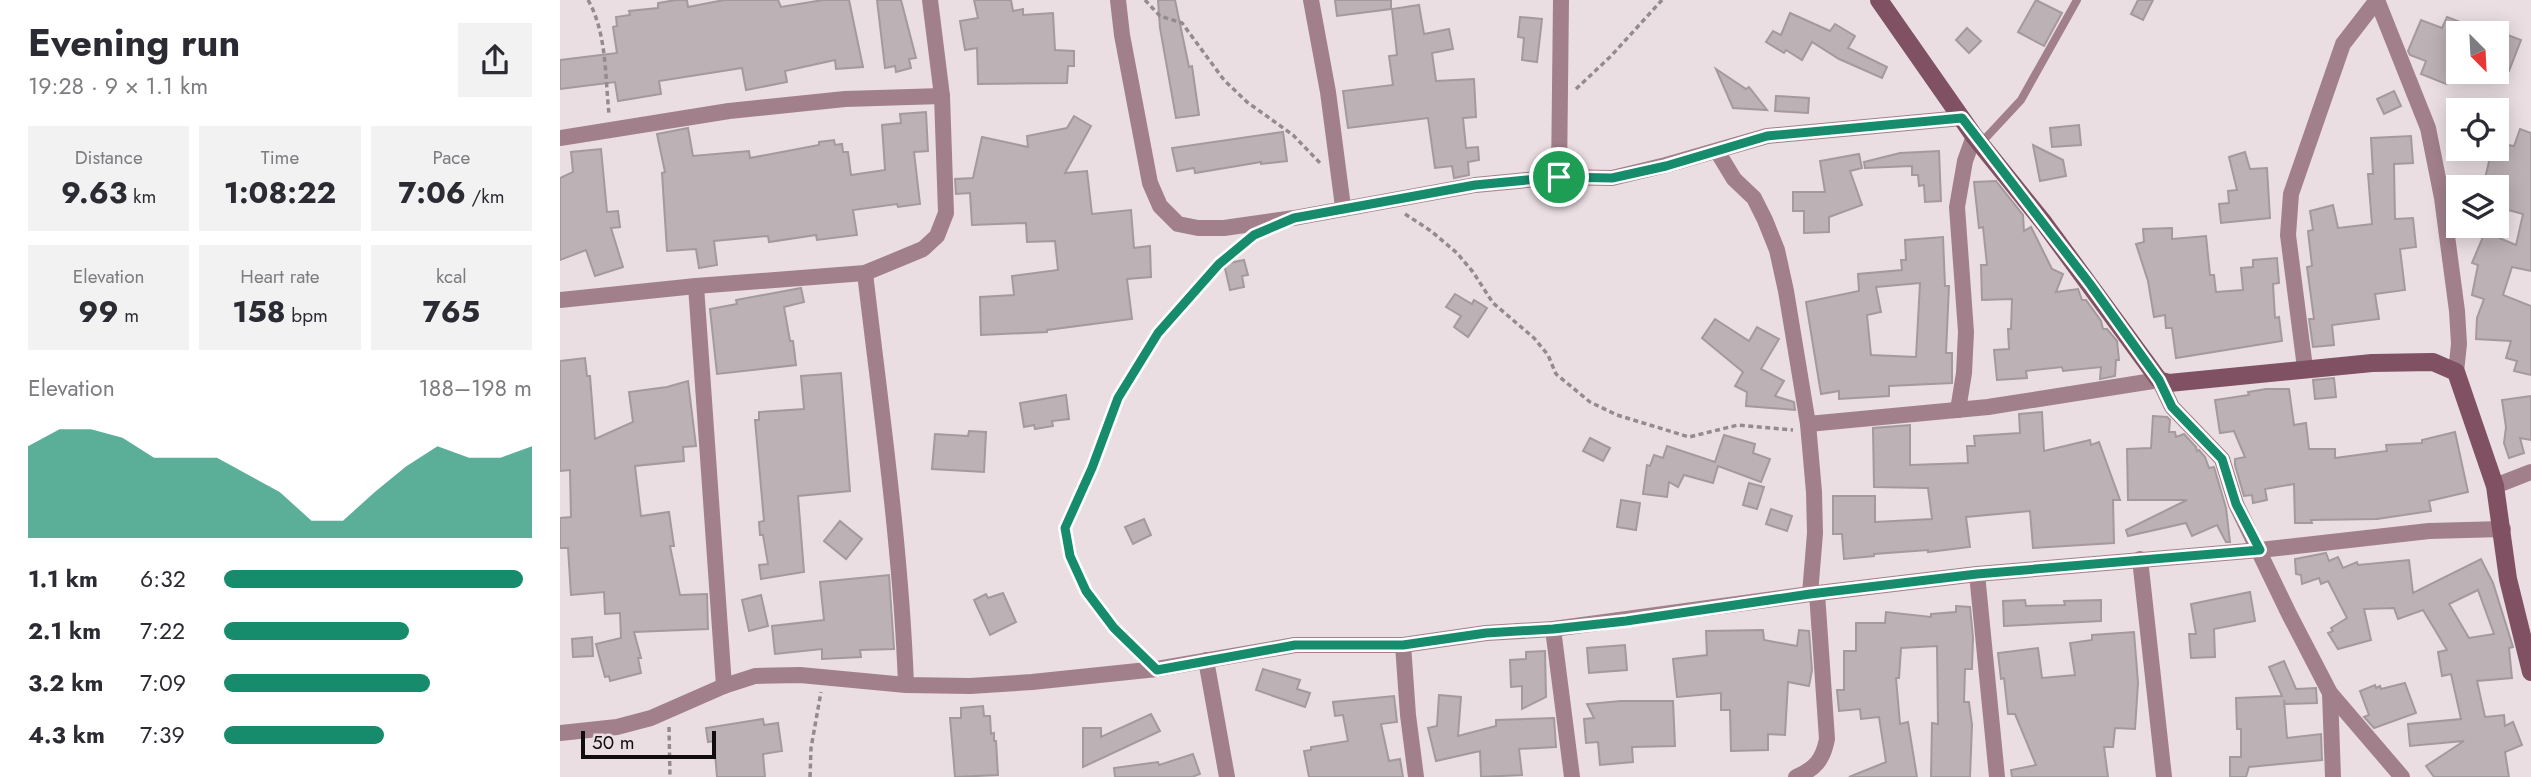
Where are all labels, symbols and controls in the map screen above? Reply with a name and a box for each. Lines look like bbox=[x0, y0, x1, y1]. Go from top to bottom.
text: Evening run bbox=[28, 15, 240, 70]
north arrow bbox=[2446, 21, 2510, 84]
map controls bbox=[2446, 21, 2509, 238]
button: share bbox=[458, 23, 532, 97]
text: 19:28 · 9 × 1.1 km bbox=[28, 69, 208, 103]
button: locate bbox=[2446, 98, 2509, 161]
text: Distance bbox=[75, 144, 143, 171]
text: Time bbox=[261, 144, 299, 171]
text: Pace bbox=[432, 144, 470, 171]
pin bbox=[1529, 147, 1589, 207]
icon: arrive bbox=[1540, 158, 1578, 196]
text: 9.63 bbox=[61, 171, 127, 214]
text: 1:08:22 bbox=[224, 171, 336, 214]
text: 7:06 bbox=[398, 171, 466, 214]
button: layers bbox=[2446, 175, 2509, 238]
text: km bbox=[127, 183, 156, 210]
text: /km bbox=[466, 183, 505, 210]
text: Elevation bbox=[73, 263, 145, 290]
text: Heart rate bbox=[240, 263, 320, 290]
text: kcal bbox=[436, 263, 467, 290]
text: 99 bbox=[78, 290, 118, 333]
text: 158 bbox=[232, 290, 286, 333]
text: 765 bbox=[423, 290, 480, 333]
text: m bbox=[118, 302, 139, 329]
text: bpm bbox=[286, 302, 328, 329]
text: Elevation bbox=[28, 371, 115, 405]
text: 188–198 m bbox=[419, 371, 532, 405]
text: 1.1 km bbox=[28, 562, 98, 596]
text: 6:32 bbox=[140, 562, 186, 596]
text: 2.1 km bbox=[28, 614, 101, 648]
text: 7:22 bbox=[140, 614, 185, 648]
text: 3.2 km bbox=[28, 666, 103, 700]
text: 7:09 bbox=[140, 666, 186, 700]
text: 4.3 km bbox=[28, 718, 105, 752]
text: 7:39 bbox=[140, 718, 185, 752]
scale bar bbox=[581, 728, 716, 760]
text: 50 m bbox=[592, 729, 635, 756]

